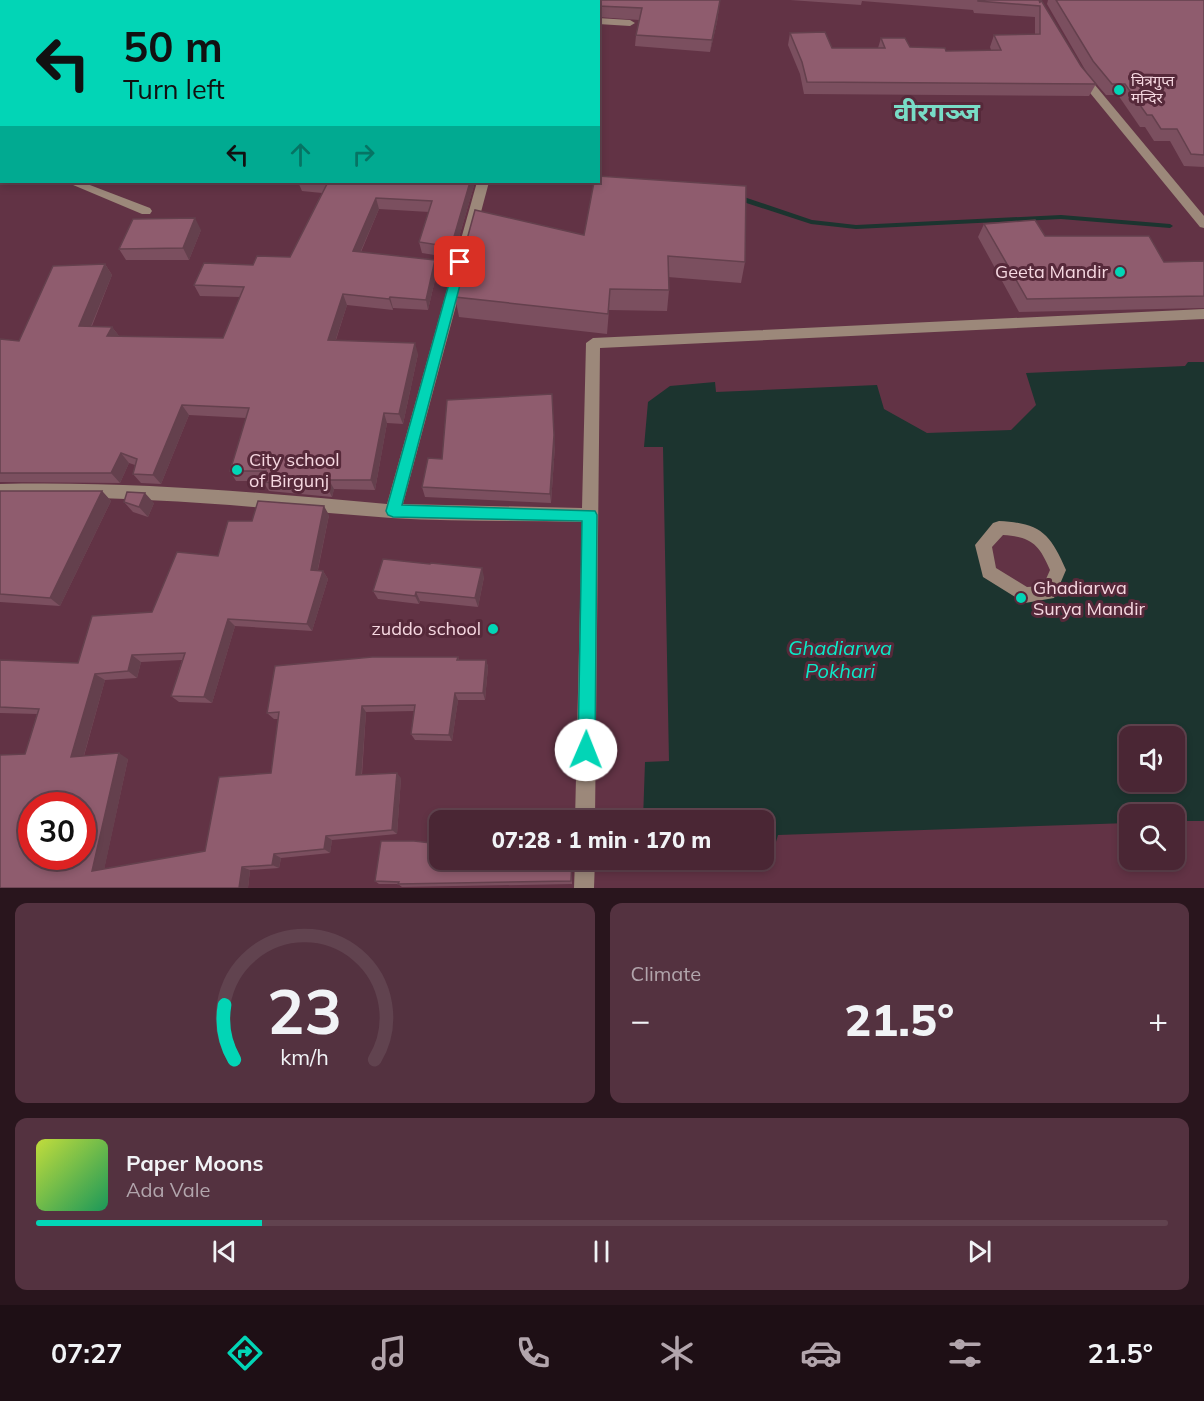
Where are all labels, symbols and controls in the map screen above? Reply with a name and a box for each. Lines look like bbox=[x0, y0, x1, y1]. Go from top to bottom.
text: 50 m bbox=[123, 20, 223, 73]
icon: left bbox=[24, 24, 102, 102]
place label: चित्रगुप्त मन्दिर bbox=[1131, 71, 1175, 107]
text: Turn left bbox=[123, 72, 225, 106]
marker: चित्रगुप्त मन्दिर bbox=[1112, 83, 1126, 97]
district label: वीरगञ्ज bbox=[894, 95, 980, 128]
icon: left bbox=[221, 138, 254, 171]
icon: ahead bbox=[284, 138, 317, 171]
icon: right bbox=[347, 138, 380, 171]
pin bbox=[434, 236, 485, 287]
icon: arrive bbox=[443, 245, 476, 278]
place label: Geeta Mandir bbox=[995, 260, 1108, 283]
marker: Geeta Mandir bbox=[1113, 265, 1127, 279]
place label: City school of Birgunj bbox=[249, 448, 340, 492]
marker: City school of Birgunj bbox=[230, 463, 244, 477]
place label: Ghadiarwa Surya Mandir bbox=[1033, 576, 1145, 620]
marker: Ghadiarwa Surya Mandir bbox=[1014, 591, 1028, 605]
place label: zuddo school bbox=[371, 617, 481, 640]
marker: zuddo school bbox=[486, 622, 500, 636]
water label: Ghadiarwa Pokhari bbox=[788, 635, 892, 683]
position arrow bbox=[554, 718, 618, 782]
map controls bbox=[1119, 726, 1185, 870]
button: sound bbox=[1119, 726, 1185, 792]
speed limit sign: 30 bbox=[18, 792, 96, 870]
button: search bbox=[1119, 804, 1185, 870]
text: 07:28 · 1 min · 170 m bbox=[492, 826, 711, 854]
text: Climate bbox=[631, 961, 701, 986]
text: 23 bbox=[267, 971, 342, 1050]
text: 21.5° bbox=[844, 991, 954, 1047]
text: − bbox=[631, 999, 650, 1040]
text: + bbox=[1148, 999, 1168, 1040]
text: km/h bbox=[280, 1043, 329, 1070]
text: Paper Moons bbox=[126, 1149, 264, 1177]
text: Ada Vale bbox=[126, 1177, 210, 1202]
icon: previous bbox=[208, 1235, 241, 1268]
icon: pause bbox=[585, 1235, 618, 1268]
icon: next bbox=[963, 1235, 996, 1268]
icon: directions bbox=[224, 1332, 266, 1374]
icon: music bbox=[368, 1332, 410, 1374]
icon: phone bbox=[512, 1332, 554, 1374]
icon: climate bbox=[656, 1332, 698, 1374]
icon: car bbox=[800, 1332, 842, 1374]
icon: filters bbox=[944, 1332, 986, 1374]
text: 07:27 bbox=[51, 1336, 122, 1370]
text: 21.5° bbox=[1087, 1336, 1153, 1370]

